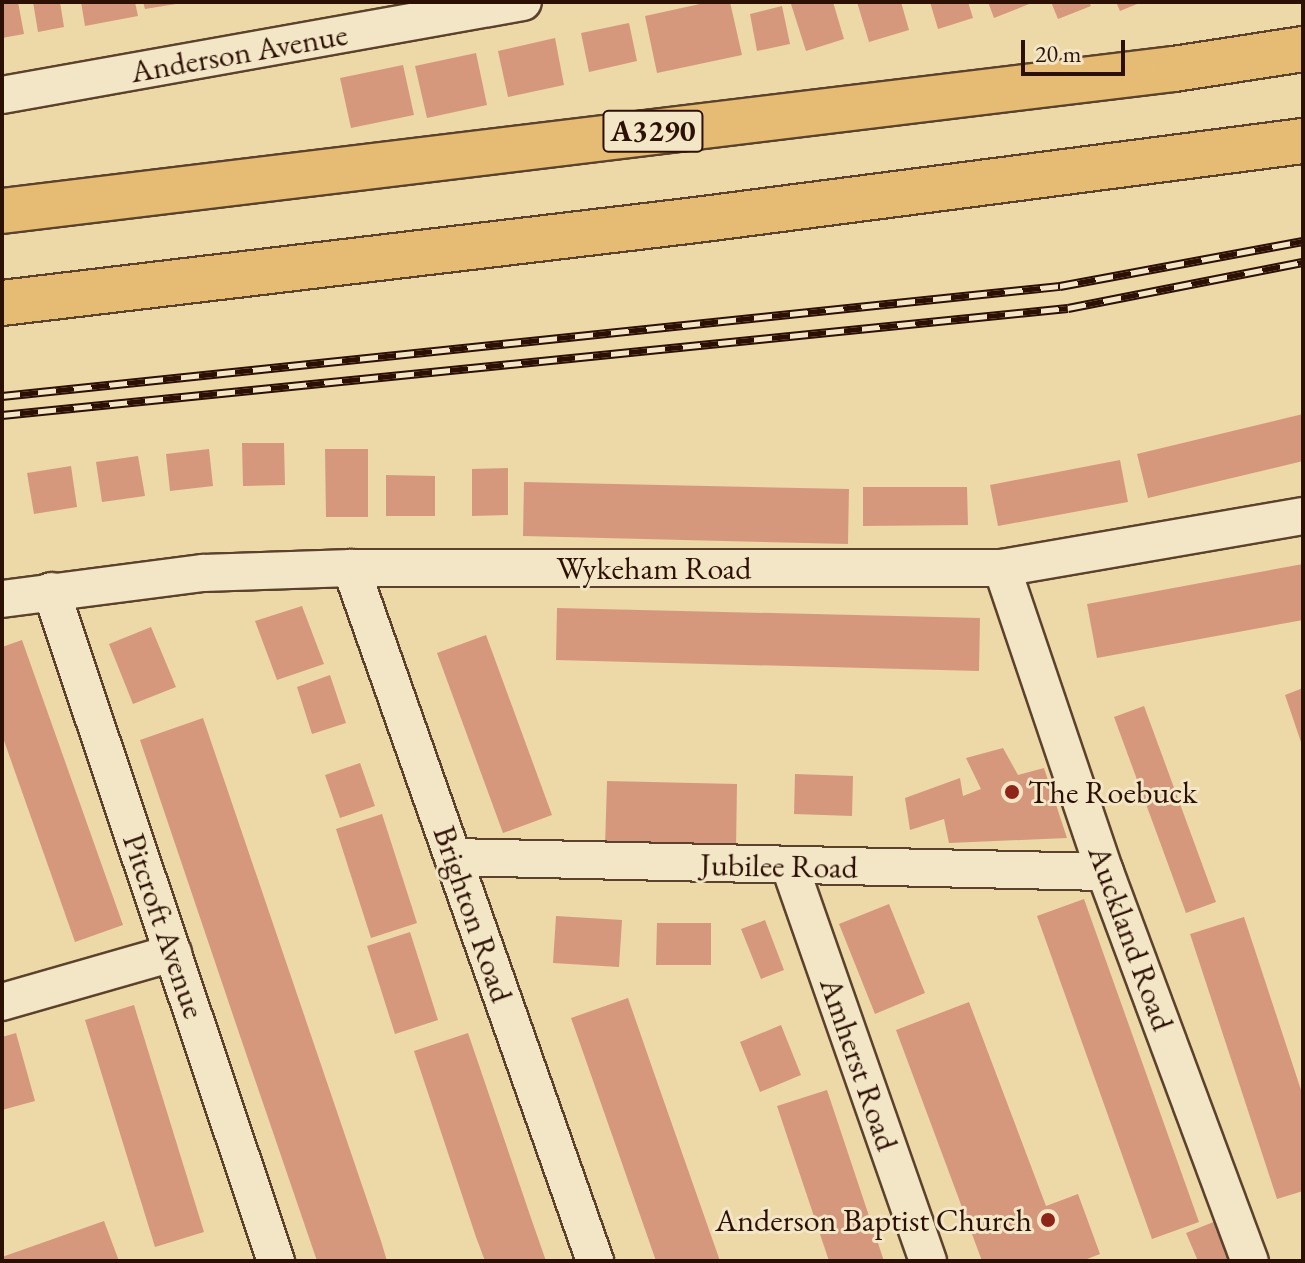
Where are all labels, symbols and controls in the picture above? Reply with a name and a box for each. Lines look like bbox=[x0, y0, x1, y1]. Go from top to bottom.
street label: Anderson Avenue bbox=[127, 15, 351, 91]
scale bar bbox=[1025, 24, 1129, 74]
text: 20 m bbox=[1035, 38, 1082, 69]
road number: A3290 bbox=[601, 105, 705, 157]
street label: Wykeham Road bbox=[556, 549, 752, 587]
place label: The Roebuck bbox=[1028, 773, 1197, 811]
marker: The Roebuck bbox=[1003, 783, 1021, 801]
street label: Brighton Road bbox=[425, 821, 521, 1007]
street label: Pitcroft Avenue bbox=[114, 828, 214, 1024]
street label: Auckland Road bbox=[1080, 840, 1182, 1036]
street label: Jubilee Road bbox=[700, 845, 858, 887]
street label: Amherst Road bbox=[811, 972, 907, 1156]
place label: Anderson Baptist Church bbox=[715, 1201, 1032, 1239]
marker: Anderson Baptist Church bbox=[1039, 1211, 1057, 1229]

